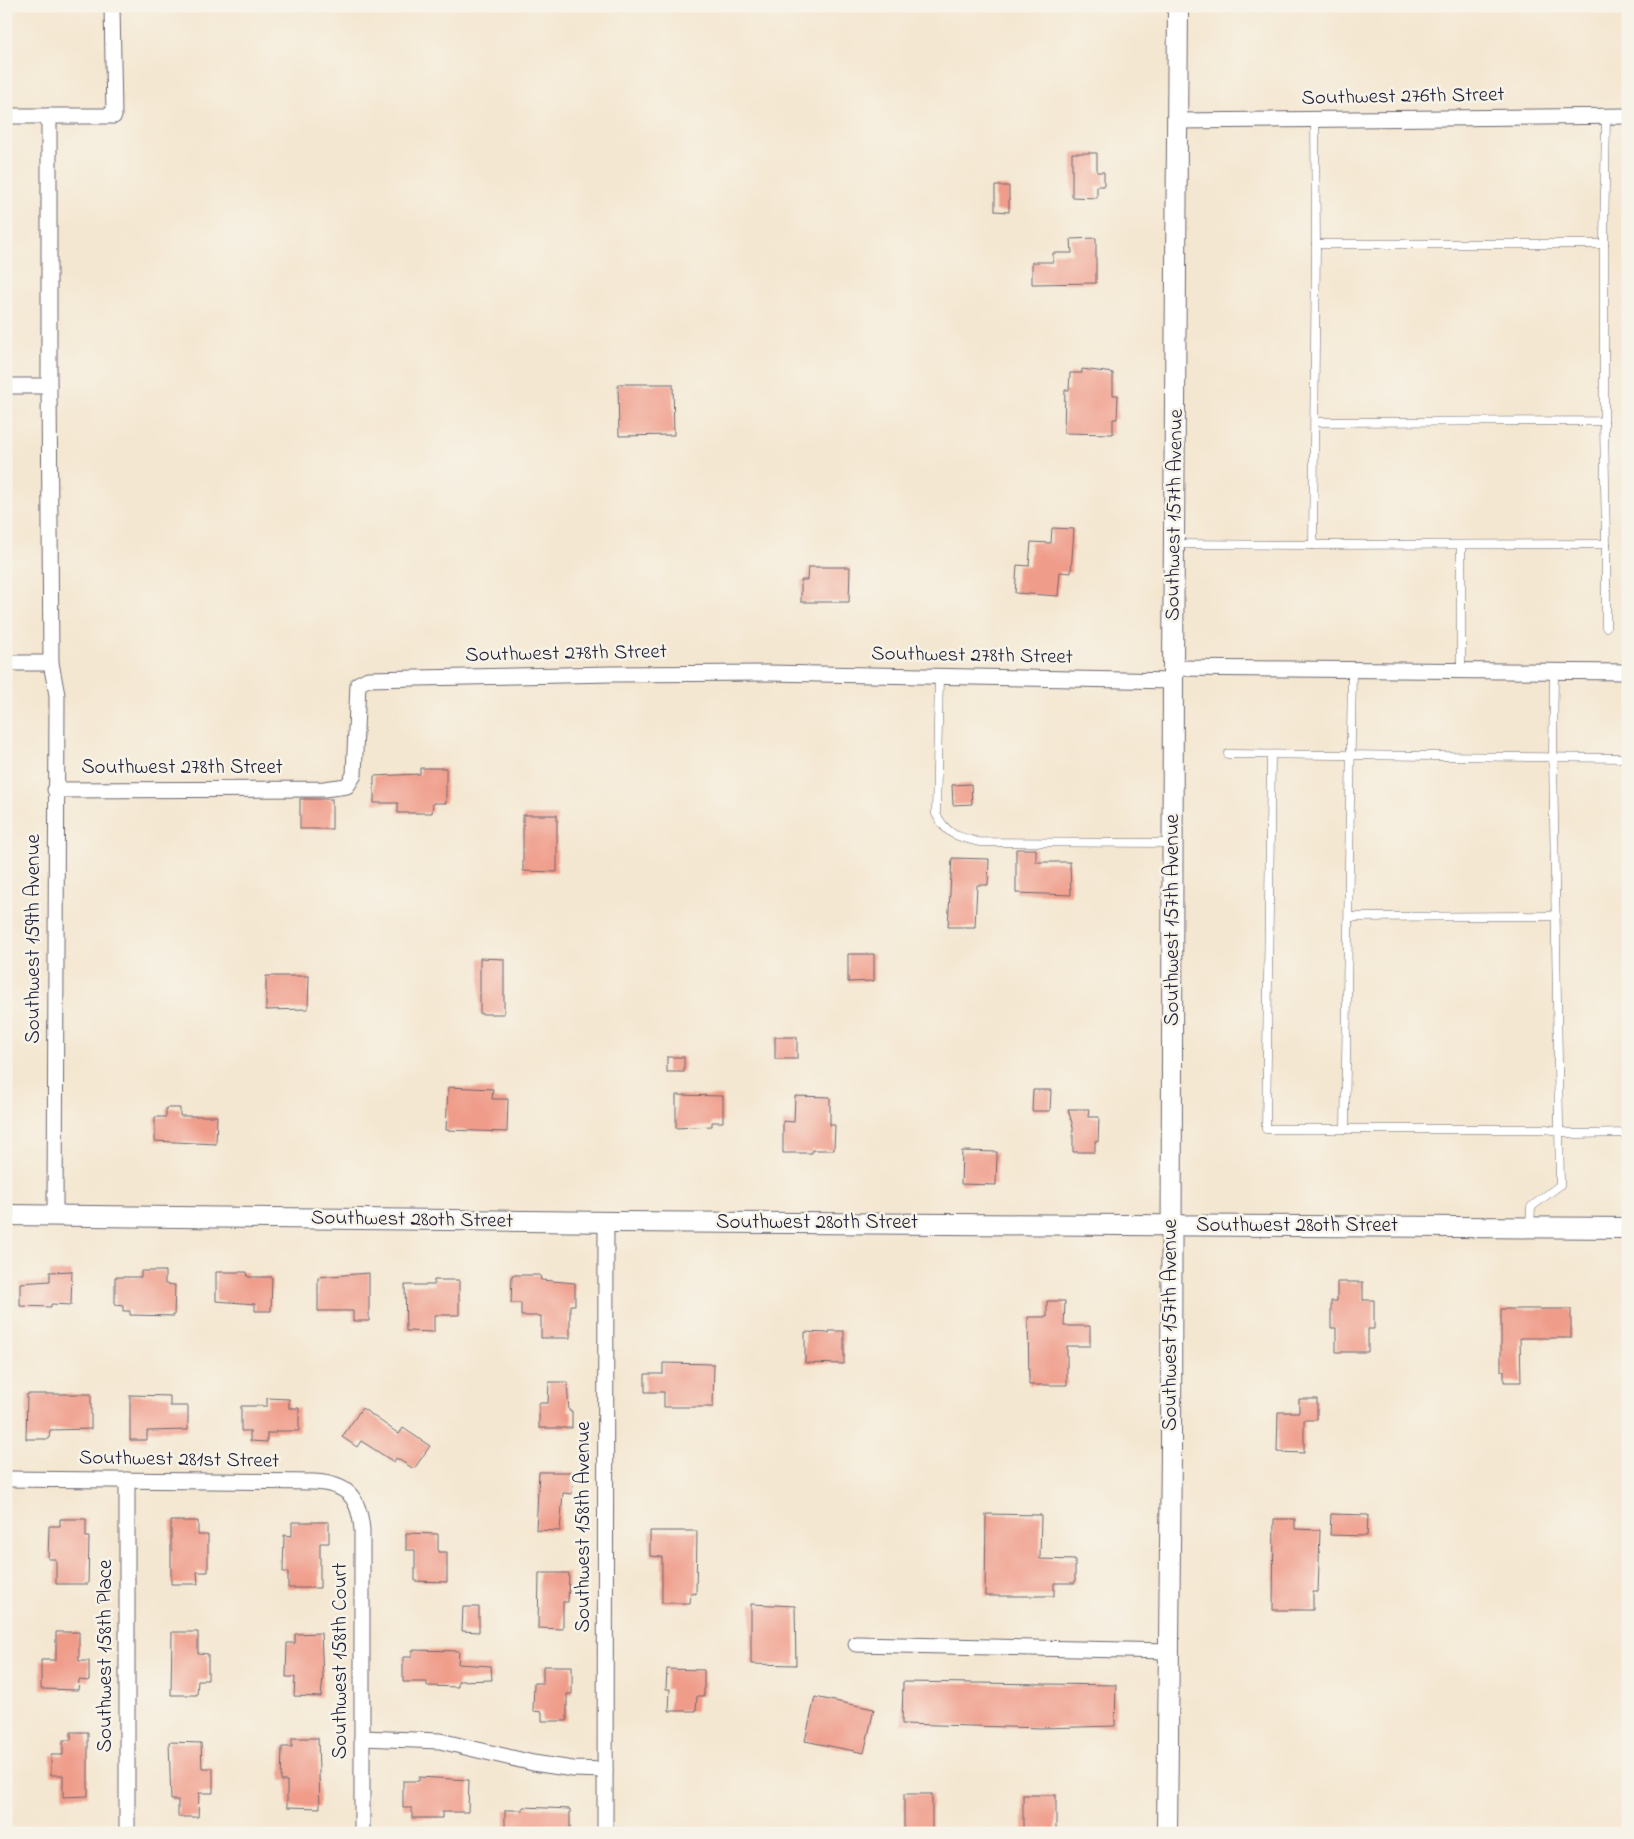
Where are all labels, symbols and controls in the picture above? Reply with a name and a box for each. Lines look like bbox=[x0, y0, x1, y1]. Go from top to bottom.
street label: Southwest 276th Street bbox=[1301, 80, 1505, 114]
street label: Southwest 157th Avenue bbox=[1158, 408, 1192, 621]
street label: Southwest 278th Street bbox=[465, 637, 667, 671]
street label: Southwest 278th Street bbox=[871, 639, 1073, 673]
street label: Southwest 278th Street bbox=[81, 753, 283, 783]
street label: Southwest 157th Avenue bbox=[1158, 813, 1188, 1026]
street label: Southwest 159th Avenue bbox=[19, 834, 49, 1044]
street label: Southwest 280th Street bbox=[311, 1203, 513, 1237]
street label: Southwest 280th Street bbox=[716, 1208, 918, 1238]
street label: Southwest 280th Street bbox=[1196, 1211, 1398, 1241]
street label: Southwest 157th Avenue bbox=[1156, 1218, 1186, 1431]
street label: Southwest 158th Avenue bbox=[569, 1421, 599, 1633]
street label: Southwest 281st Street bbox=[79, 1443, 279, 1477]
street label: Southwest 158th Place bbox=[91, 1559, 121, 1752]
street label: Southwest 158th Court bbox=[326, 1563, 356, 1759]

